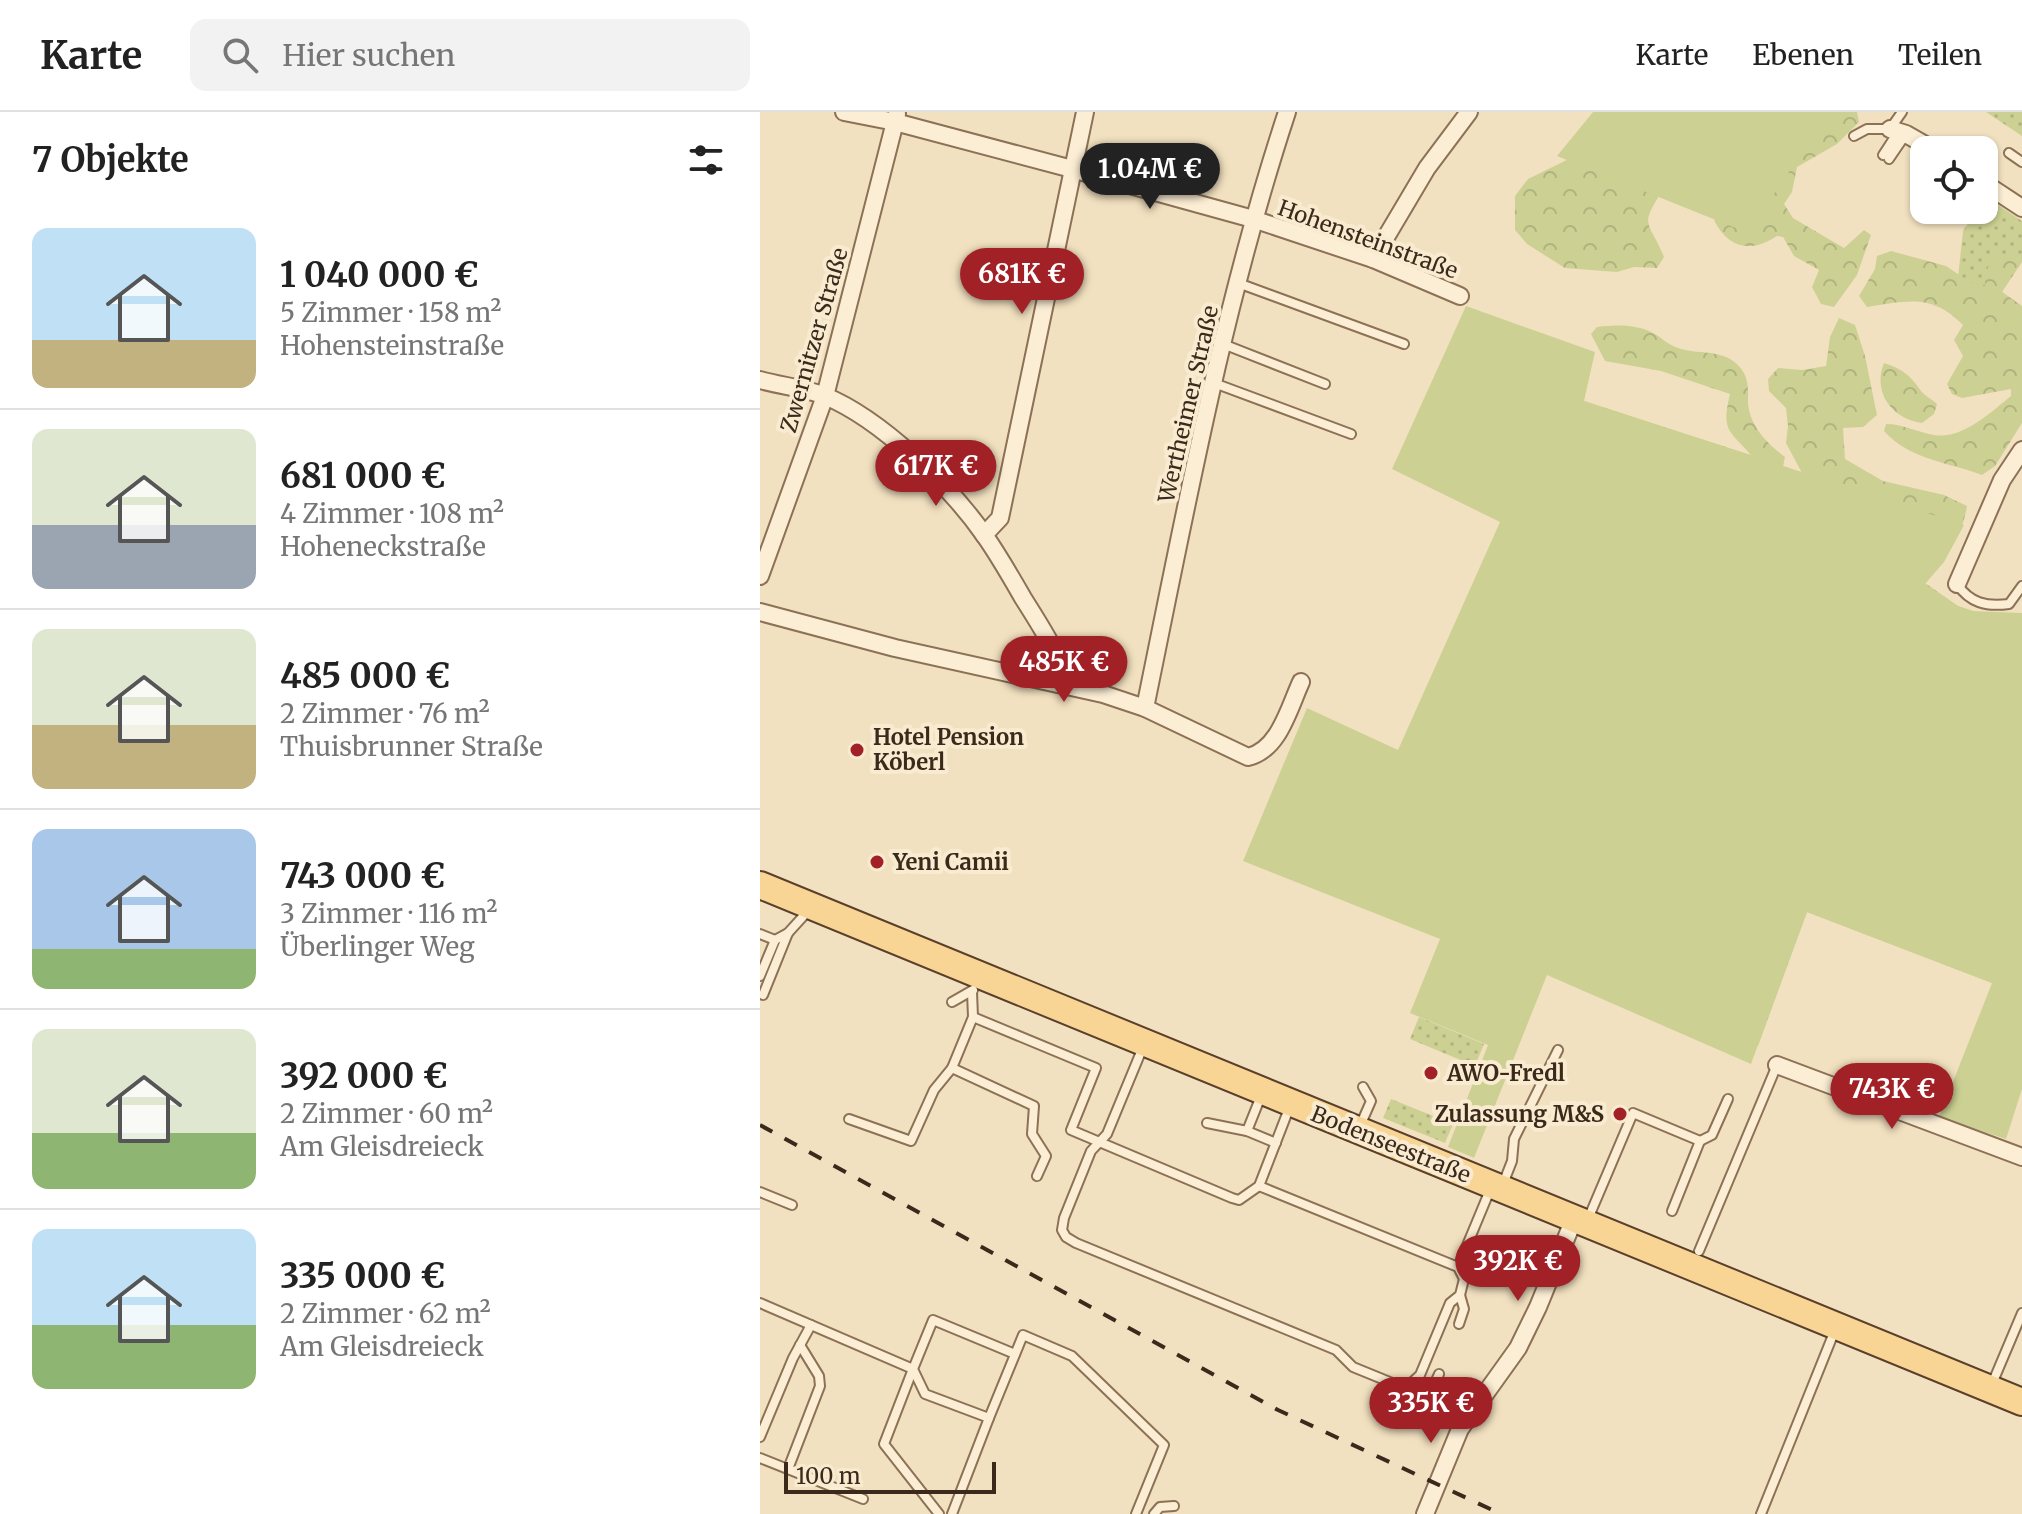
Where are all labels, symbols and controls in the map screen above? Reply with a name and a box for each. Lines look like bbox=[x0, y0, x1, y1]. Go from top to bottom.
search box bbox=[190, 19, 750, 91]
text: Karte bbox=[40, 32, 142, 79]
icon: search bbox=[218, 33, 262, 77]
text: Hier suchen bbox=[282, 36, 455, 74]
text: Karte bbox=[1636, 37, 1708, 73]
text: Ebenen bbox=[1752, 37, 1854, 73]
text: Teilen bbox=[1898, 37, 1982, 73]
map controls bbox=[1910, 136, 1998, 224]
button: locate bbox=[1910, 136, 1998, 224]
icon: filters bbox=[684, 138, 728, 182]
text: 7 Objekte bbox=[32, 139, 189, 181]
pin: 1.04M € bbox=[1076, 143, 1224, 211]
text: 1.04M € bbox=[1098, 152, 1202, 185]
street label: Hohensteinstraße bbox=[1274, 193, 1462, 285]
street label: Zwernitzer Straße bbox=[774, 244, 854, 436]
pin: 681K € bbox=[957, 248, 1087, 316]
text: 1 040 000 € bbox=[280, 254, 479, 296]
text: 681K € bbox=[978, 257, 1066, 290]
icon: home bbox=[96, 260, 192, 356]
text: 5 Zimmer · 158 m² bbox=[280, 296, 501, 329]
street label: Wertheimer Straße bbox=[1151, 303, 1224, 506]
text: Hohensteinstraße bbox=[280, 329, 504, 362]
pin: 617K € bbox=[871, 440, 1001, 508]
text: 617K € bbox=[893, 449, 979, 482]
text: 681 000 € bbox=[280, 455, 446, 497]
icon: home bbox=[96, 461, 192, 557]
text: 4 Zimmer · 108 m² bbox=[280, 497, 504, 530]
text: Hoheneckstraße bbox=[280, 530, 486, 563]
pin: 485K € bbox=[999, 636, 1129, 704]
text: 485K € bbox=[1018, 645, 1110, 678]
text: 485 000 € bbox=[280, 655, 450, 697]
icon: home bbox=[96, 661, 192, 757]
text: 2 Zimmer · 76 m² bbox=[280, 697, 490, 730]
place label: Hotel Pension Köberl bbox=[873, 723, 1024, 776]
text: Thuisbrunner Straße bbox=[280, 730, 543, 763]
marker: Hotel Pension Köberl bbox=[848, 741, 866, 759]
place label: Yeni Camii bbox=[892, 848, 1009, 876]
marker: Yeni Camii bbox=[868, 853, 886, 871]
text: 743 000 € bbox=[280, 855, 445, 897]
icon: home bbox=[96, 861, 192, 957]
text: 3 Zimmer · 116 m² bbox=[280, 897, 497, 930]
text: Überlinger Weg bbox=[280, 930, 475, 963]
text: 392 000 € bbox=[280, 1055, 448, 1097]
place label: AWO-Fredl bbox=[1446, 1059, 1565, 1087]
icon: home bbox=[96, 1061, 192, 1157]
pin: 743K € bbox=[1827, 1063, 1957, 1131]
marker: AWO-Fredl bbox=[1422, 1064, 1440, 1082]
text: 743K € bbox=[1848, 1072, 1936, 1105]
text: 2 Zimmer · 60 m² bbox=[280, 1097, 493, 1130]
street label: Bodenseestraße bbox=[1307, 1099, 1475, 1189]
place label: Zulassung M&S bbox=[1435, 1100, 1604, 1128]
marker: Zulassung M&S bbox=[1611, 1105, 1629, 1123]
text: Am Gleisdreieck bbox=[280, 1130, 484, 1163]
pin: 392K € bbox=[1453, 1235, 1583, 1303]
text: 392K € bbox=[1473, 1244, 1563, 1277]
text: 335 000 € bbox=[280, 1255, 445, 1297]
icon: home bbox=[96, 1261, 192, 1357]
text: 2 Zimmer · 62 m² bbox=[280, 1297, 491, 1330]
text: Am Gleisdreieck bbox=[280, 1330, 484, 1363]
pin: 335K € bbox=[1366, 1377, 1496, 1445]
text: 335K € bbox=[1387, 1386, 1475, 1419]
scale bar bbox=[784, 1458, 996, 1494]
text: 100 m bbox=[796, 1462, 861, 1490]

